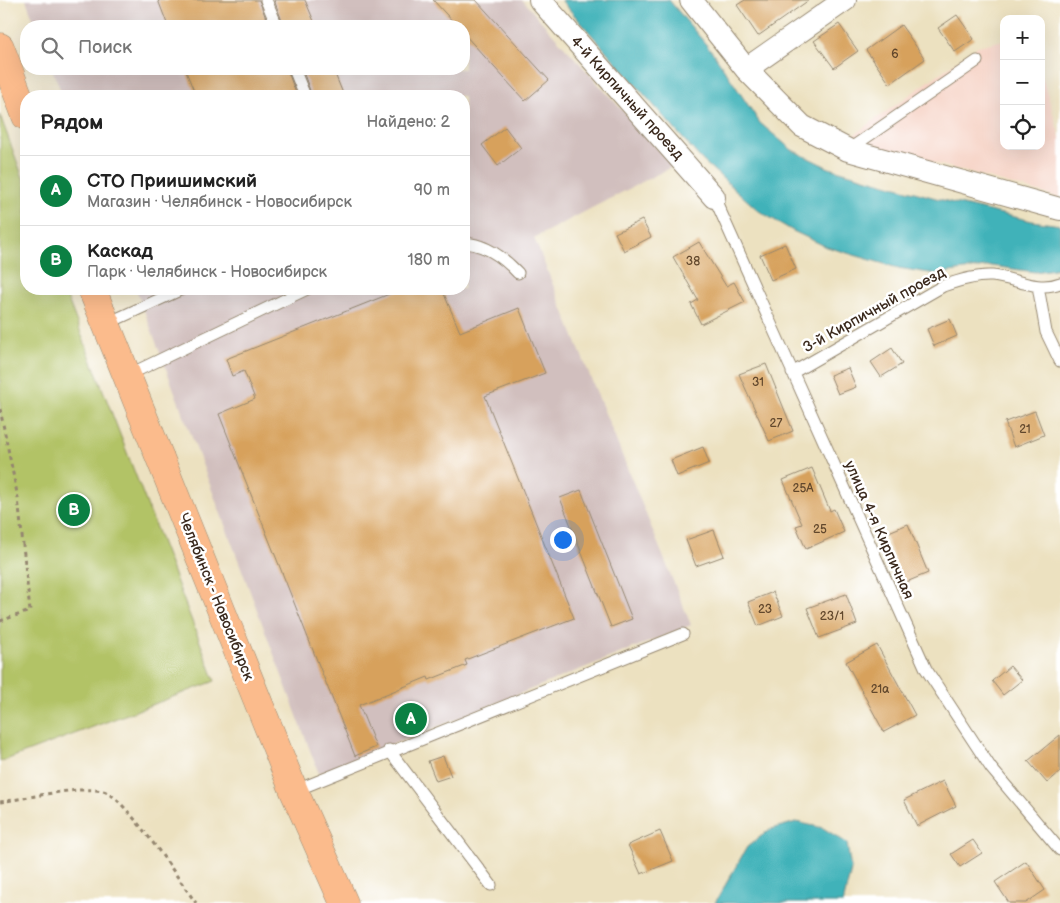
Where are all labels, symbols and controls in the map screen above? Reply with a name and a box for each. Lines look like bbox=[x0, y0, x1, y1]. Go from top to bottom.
map controls bbox=[1000, 15, 1045, 150]
button: + bbox=[1000, 15, 1045, 60]
search box bbox=[20, 20, 470, 75]
street label: 4-й Кирпичный проезд bbox=[566, 32, 688, 164]
icon: search bbox=[38, 34, 66, 62]
text: Поиск bbox=[78, 36, 132, 59]
house number: 6 bbox=[891, 47, 899, 62]
button: − bbox=[1000, 60, 1045, 105]
button: locate bbox=[1000, 105, 1045, 150]
text: Рядом bbox=[40, 110, 103, 135]
text: Найдено: 2 bbox=[366, 113, 450, 132]
text: СТО Приишимский bbox=[87, 170, 257, 193]
text: A bbox=[51, 181, 61, 200]
text: 90 m bbox=[414, 181, 450, 200]
text: Магазин · Челябинск - Новосибирск bbox=[87, 193, 352, 212]
text: Каскад bbox=[87, 240, 153, 263]
text: B bbox=[50, 251, 62, 270]
text: 180 m bbox=[408, 251, 450, 270]
house number: 38 bbox=[686, 254, 700, 269]
text: Парк · Челябинск - Новосибирск bbox=[87, 263, 327, 282]
street label: 3-й Кирпичный проезд bbox=[799, 263, 949, 357]
house number: 31 bbox=[752, 375, 764, 390]
house number: 27 bbox=[770, 416, 783, 431]
house number: 21 bbox=[1019, 422, 1031, 437]
street label: улица 4-я Кирпичная bbox=[840, 458, 918, 602]
house number: 25А bbox=[792, 481, 814, 496]
pin: B bbox=[58, 491, 90, 529]
street label: Челябинск - Новосибирск bbox=[174, 511, 258, 683]
house number: 25 bbox=[813, 522, 827, 537]
your location bbox=[550, 527, 576, 553]
house number: 23 bbox=[758, 602, 772, 617]
house number: 23/1 bbox=[820, 609, 844, 624]
house number: 21а bbox=[871, 682, 889, 697]
pin: A bbox=[395, 700, 427, 738]

